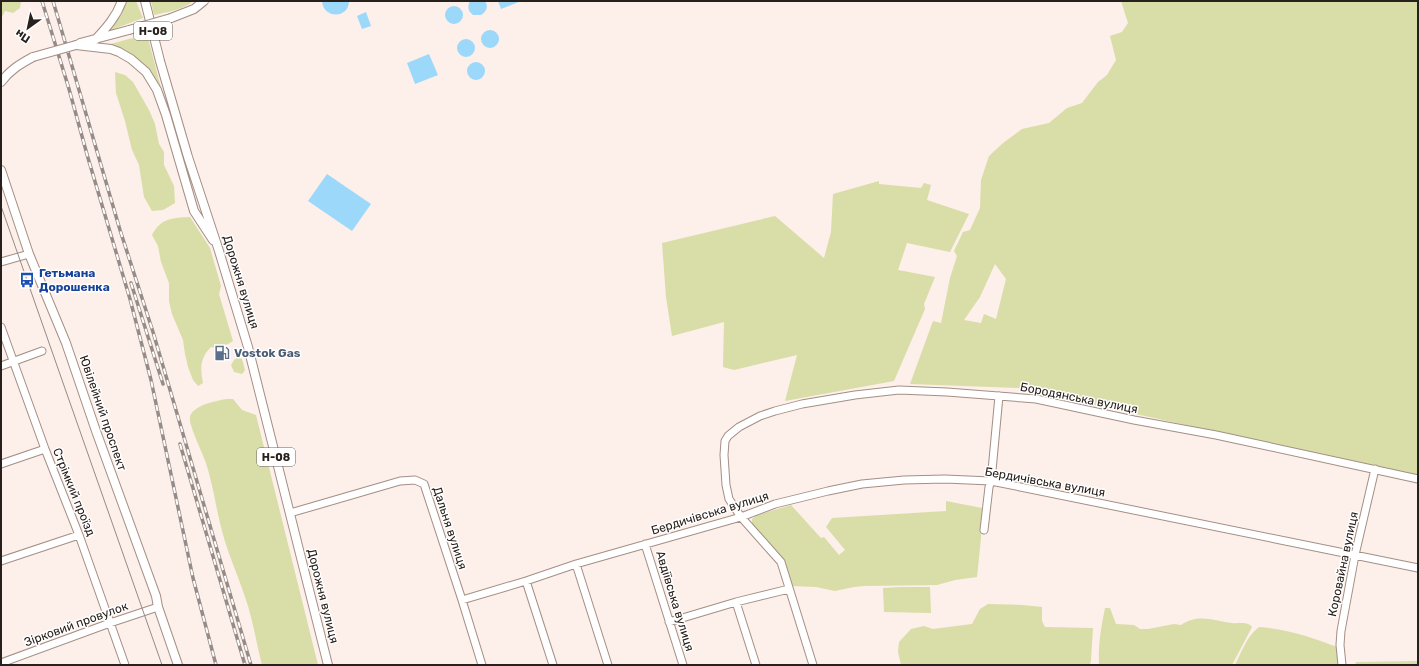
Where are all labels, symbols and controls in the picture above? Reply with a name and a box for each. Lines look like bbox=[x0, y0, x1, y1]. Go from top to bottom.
north arrow bbox=[8, 8, 48, 48]
road number: Н-08 bbox=[134, 22, 172, 40]
text: Пн bbox=[13, 26, 33, 46]
street label: Дорожня вулиця bbox=[220, 234, 262, 330]
place label: Гетьмана Дорошенка bbox=[39, 266, 110, 294]
bus stop icon: Гетьмана Дорошенка bbox=[18, 271, 36, 289]
fuel station icon: Vostok Gas bbox=[213, 344, 231, 362]
place label: Vostok Gas bbox=[234, 346, 301, 360]
street label: Ювілейний проспект bbox=[77, 353, 129, 473]
street label: Бородянська вулиця bbox=[1019, 380, 1139, 416]
street label: Стрімкий проїзд bbox=[50, 446, 98, 538]
road number: Н-08 bbox=[257, 448, 295, 466]
street label: Бердичівська вулиця bbox=[984, 465, 1106, 499]
street label: Дальня вулиця bbox=[430, 485, 470, 571]
street label: Бердичівська вулиця bbox=[650, 488, 770, 538]
street label: Коровайна вулиця bbox=[1325, 510, 1361, 618]
street label: Дорожня вулиця bbox=[304, 547, 342, 645]
street label: Авдіївська вулиця bbox=[653, 549, 697, 653]
street label: Зірковий провулок bbox=[22, 599, 130, 649]

